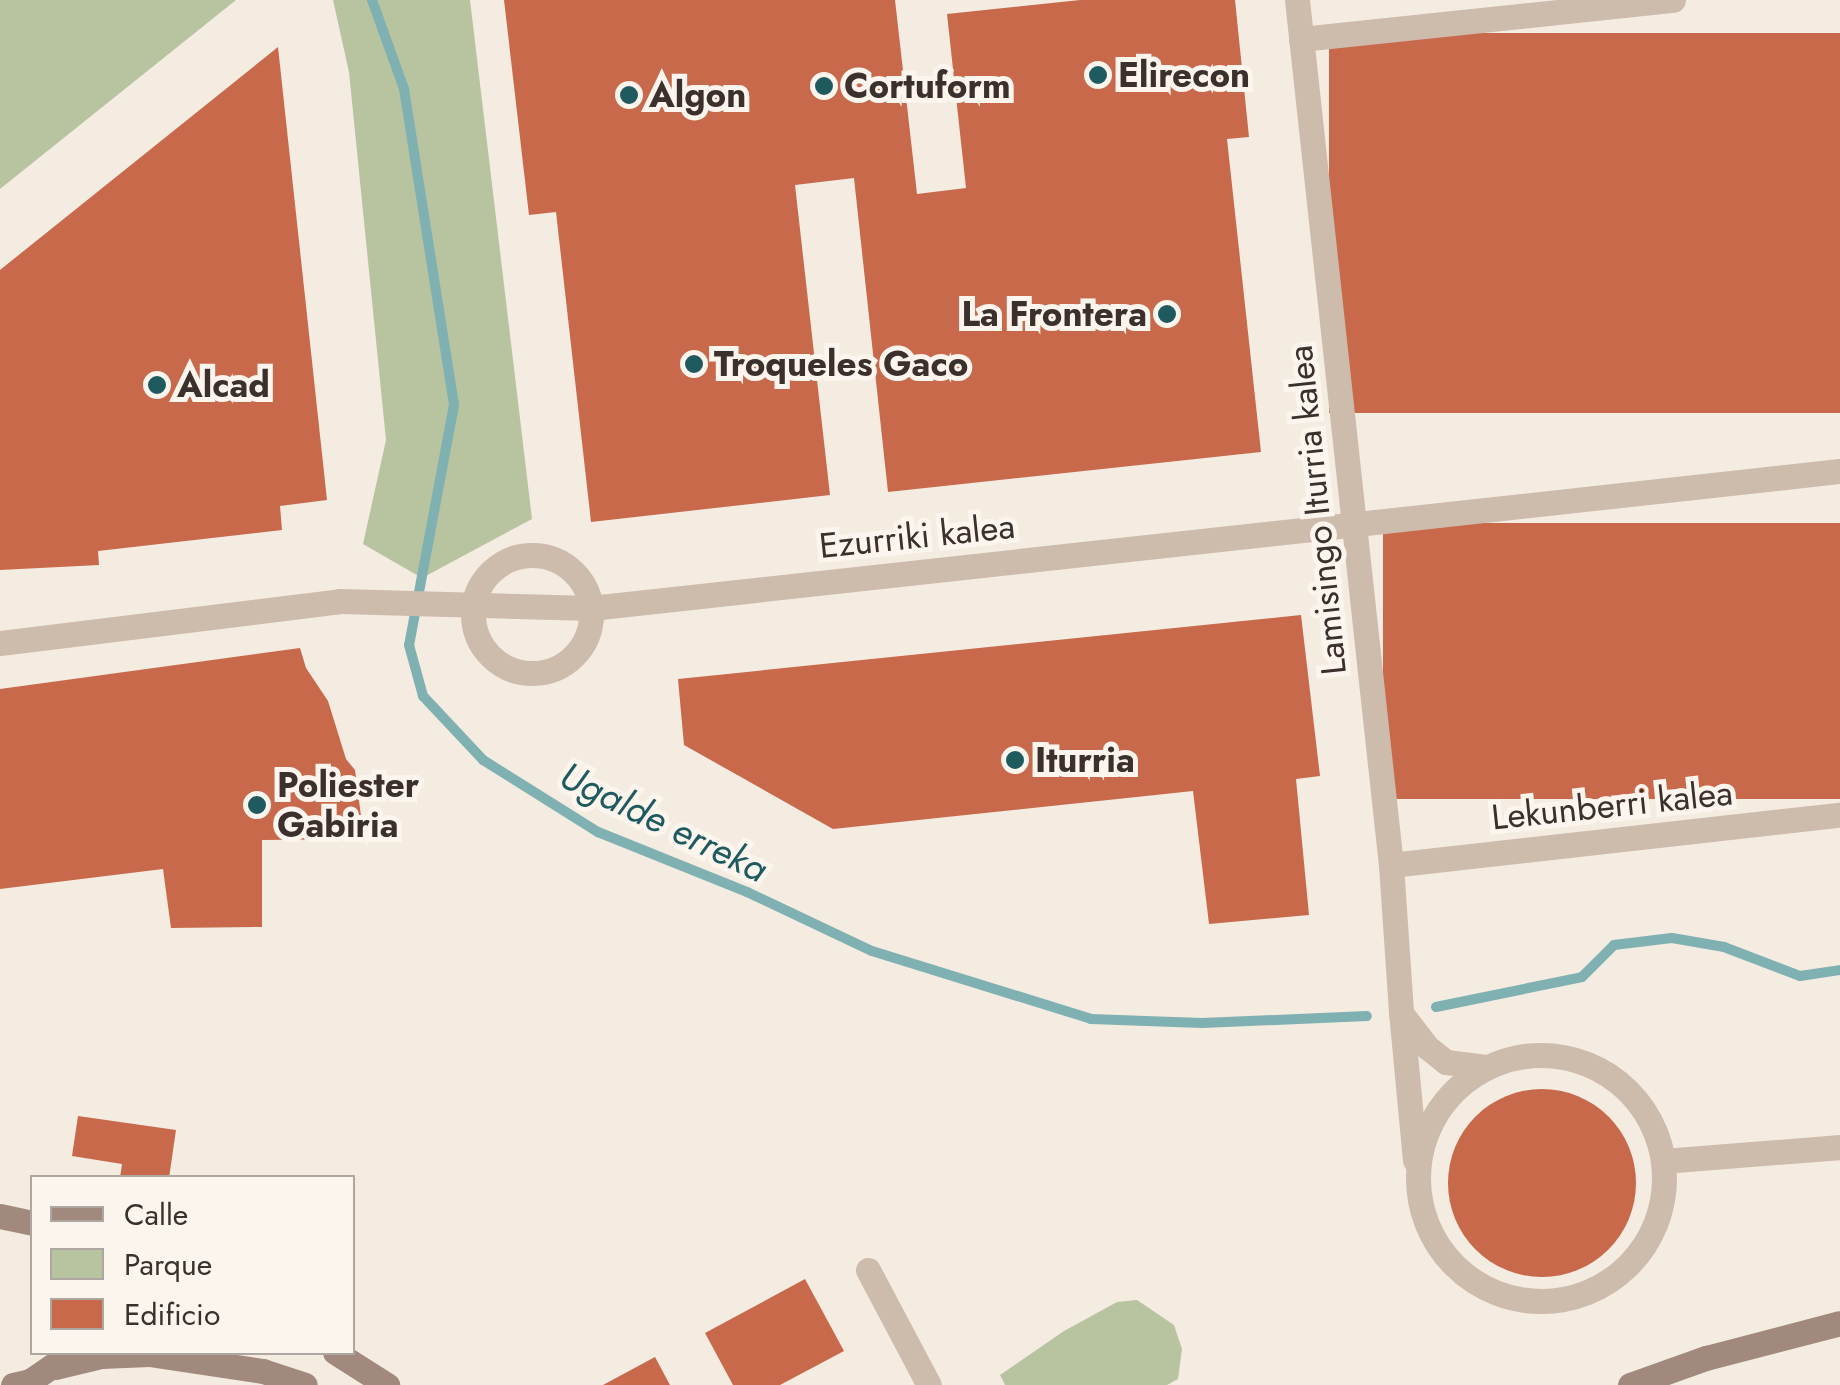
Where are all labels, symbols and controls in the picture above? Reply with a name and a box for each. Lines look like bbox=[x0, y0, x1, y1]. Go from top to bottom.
place label: Elirecon bbox=[1118, 54, 1250, 96]
marker: Elirecon bbox=[1087, 64, 1109, 86]
place label: Cortuform bbox=[844, 65, 1011, 107]
place label: Algon bbox=[649, 74, 746, 116]
marker: Cortuform bbox=[813, 75, 835, 97]
marker: Algon bbox=[618, 84, 640, 106]
place label: La Frontera bbox=[961, 293, 1147, 335]
marker: La Frontera bbox=[1156, 303, 1178, 325]
place label: Troqueles Gaco bbox=[714, 343, 968, 385]
street label: Lamisingo Iturria kalea bbox=[1279, 343, 1355, 677]
marker: Troqueles Gaco bbox=[683, 353, 705, 375]
place label: Alcad bbox=[177, 364, 270, 406]
marker: Alcad bbox=[146, 374, 168, 396]
street label: Ezurriki kalea bbox=[817, 505, 1017, 567]
place label: Iturria bbox=[1035, 739, 1135, 781]
marker: Iturria bbox=[1004, 749, 1026, 771]
water label: Ugalde erreka bbox=[553, 752, 775, 892]
place label: Poliester Gabiria bbox=[277, 764, 419, 846]
street label: Lekunberri kalea bbox=[1489, 771, 1735, 839]
marker: Poliester Gabiria bbox=[246, 794, 268, 816]
legend bbox=[30, 1175, 355, 1355]
text: Calle bbox=[124, 1193, 188, 1236]
text: Parque bbox=[124, 1243, 212, 1286]
text: Edificio bbox=[124, 1293, 220, 1336]

